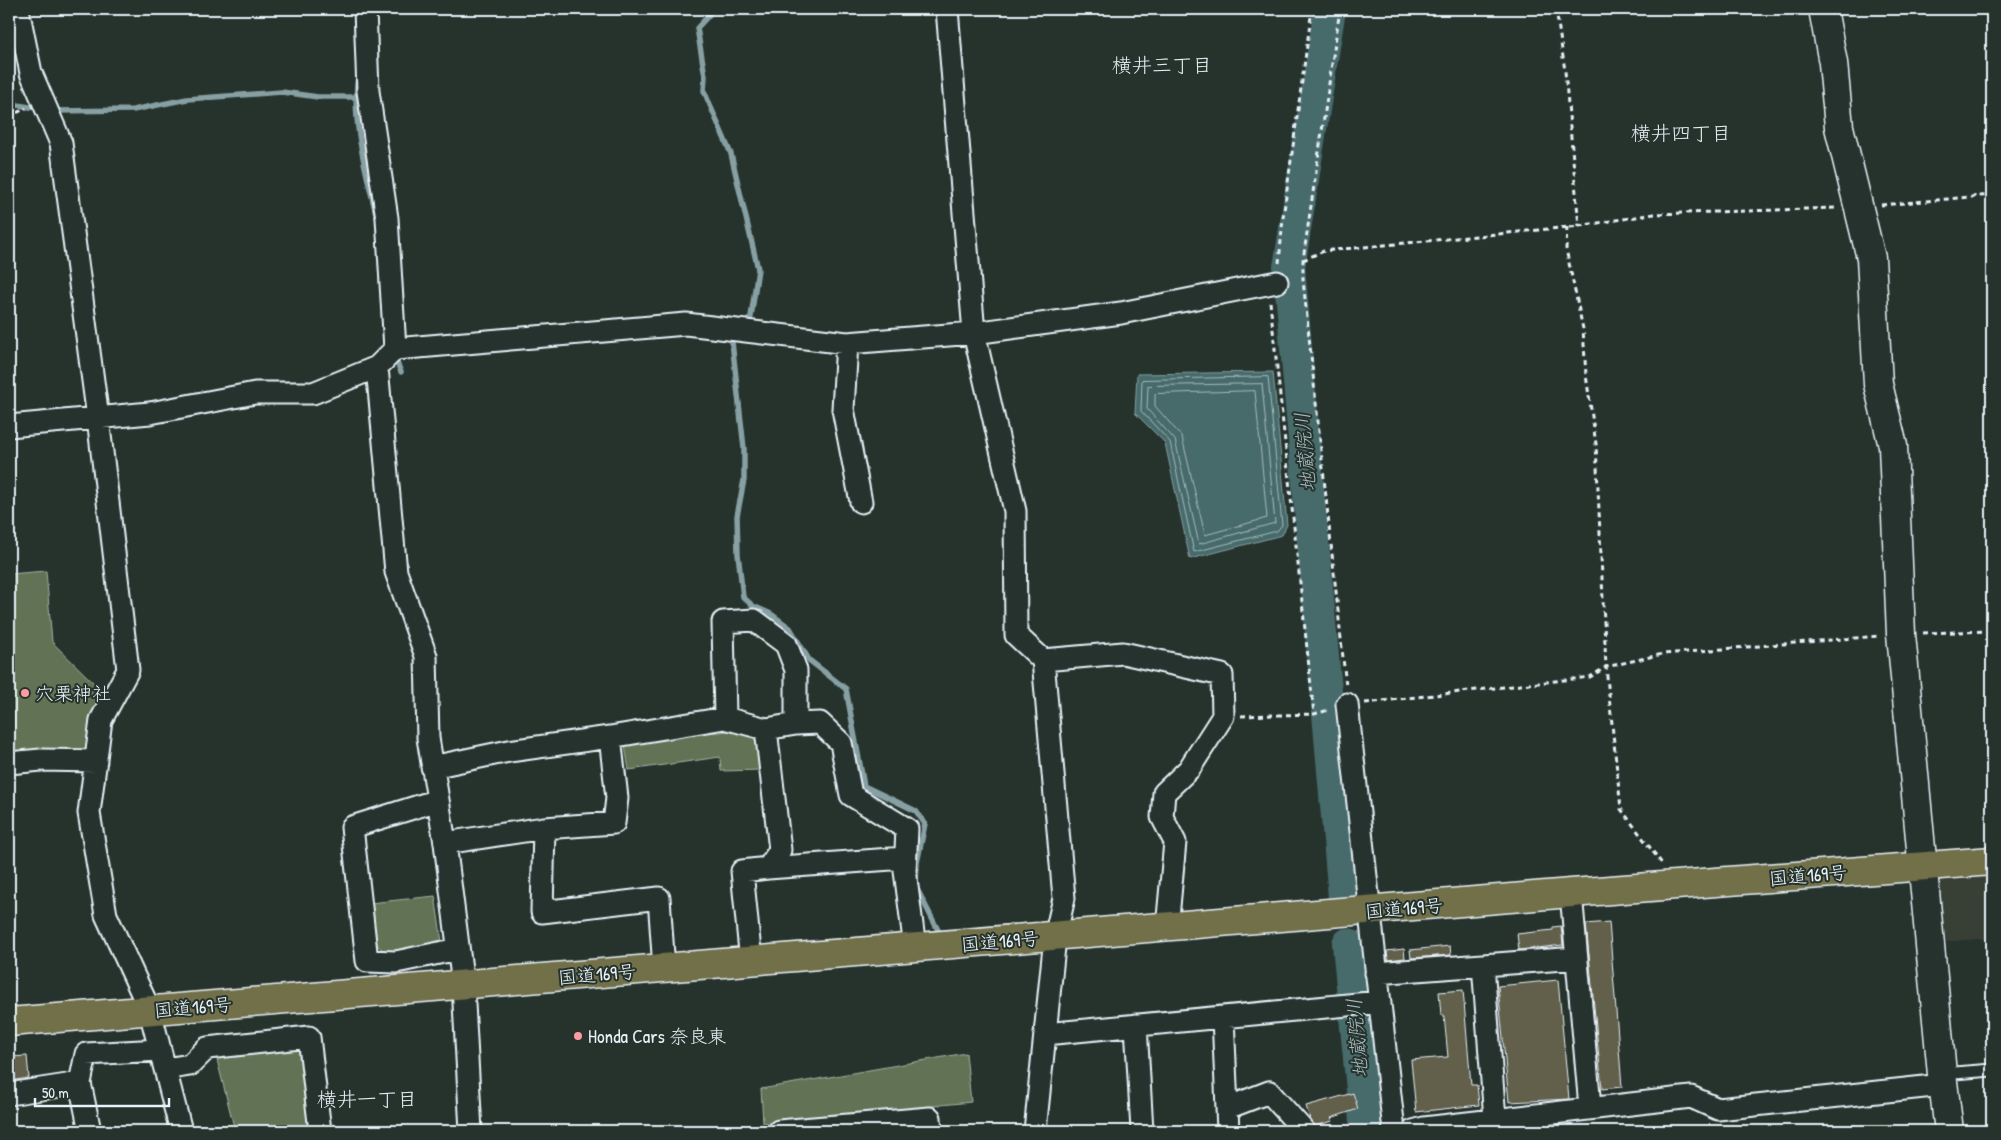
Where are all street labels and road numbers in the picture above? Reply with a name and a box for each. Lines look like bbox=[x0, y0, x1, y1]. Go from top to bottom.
street label: 国道169号 bbox=[1768, 859, 1848, 891]
street label: 国道169号 bbox=[1364, 892, 1444, 924]
street label: 国道169号 bbox=[960, 925, 1040, 957]
street label: 国道169号 bbox=[557, 958, 637, 990]
street label: 国道169号 bbox=[153, 991, 233, 1023]

